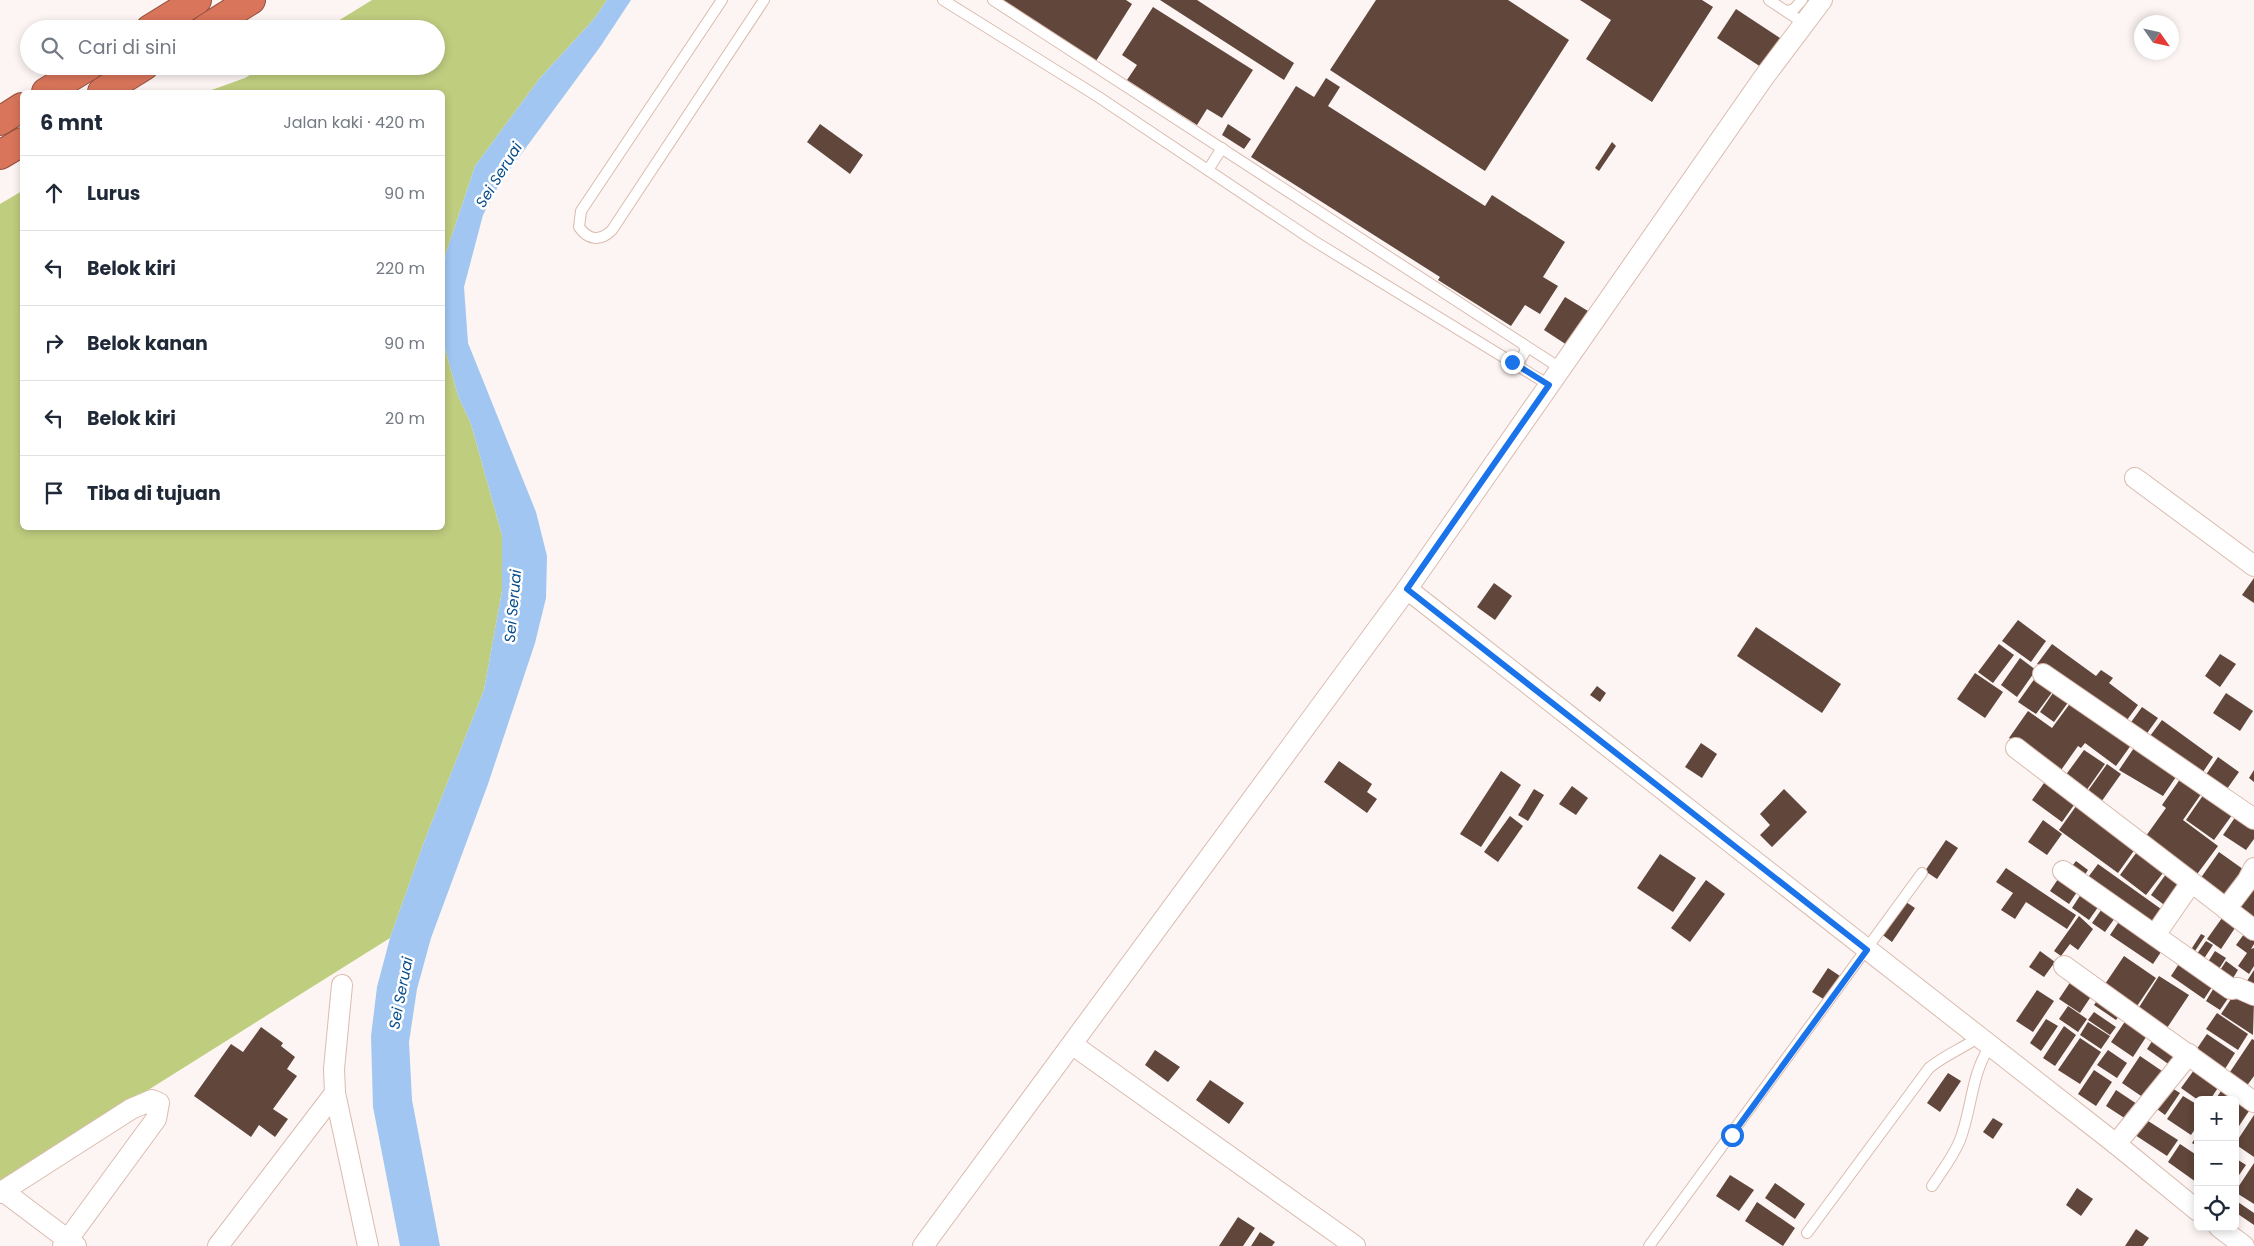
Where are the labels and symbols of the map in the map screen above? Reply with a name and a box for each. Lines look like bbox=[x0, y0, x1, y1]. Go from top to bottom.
north arrow bbox=[2134, 15, 2179, 60]
water label: Sei Seruai bbox=[470, 138, 527, 211]
route end bbox=[1501, 351, 1524, 374]
water label: Sei Seruai bbox=[499, 568, 526, 643]
water label: Sei Seruai bbox=[383, 955, 418, 1031]
route start bbox=[1721, 1124, 1744, 1147]

